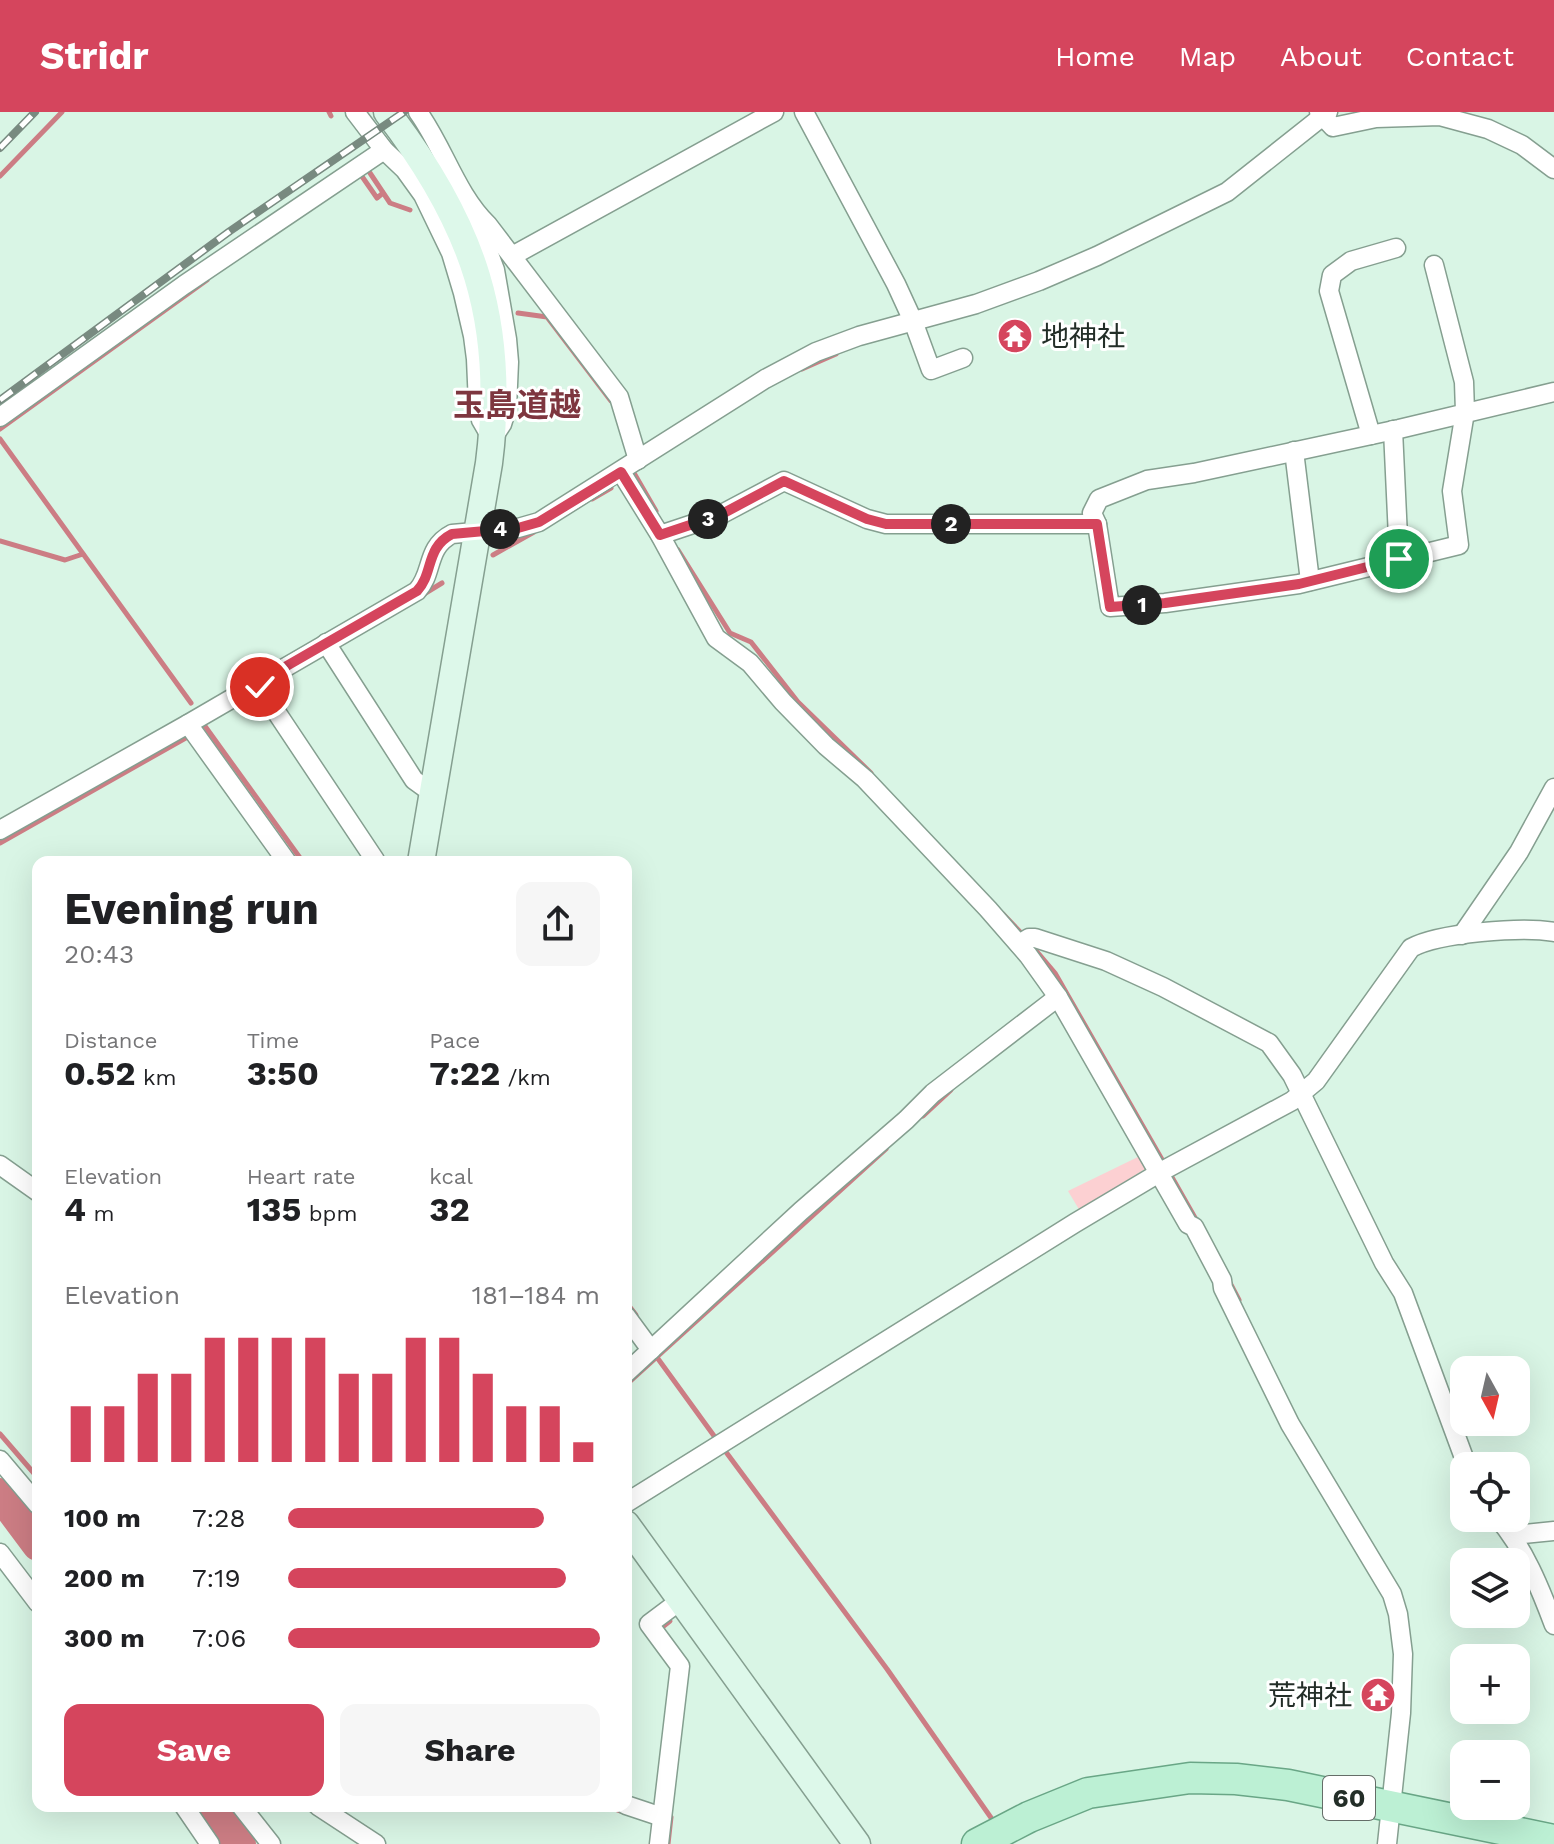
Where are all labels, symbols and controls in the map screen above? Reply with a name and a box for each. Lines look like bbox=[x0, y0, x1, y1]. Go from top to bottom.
text: Stridr bbox=[40, 34, 149, 78]
text: Home bbox=[1055, 40, 1135, 73]
text: Map bbox=[1179, 40, 1236, 73]
text: About bbox=[1280, 40, 1362, 73]
text: Contact bbox=[1406, 40, 1514, 73]
temple icon: 地神社 bbox=[996, 317, 1034, 355]
place label: 地神社 bbox=[1041, 320, 1125, 353]
district label: 玉島道越 bbox=[453, 386, 581, 424]
pin: 3 bbox=[688, 499, 728, 539]
pin: 2 bbox=[931, 504, 971, 544]
text: 3 bbox=[701, 506, 715, 531]
pin: 4 bbox=[480, 509, 520, 549]
text: 2 bbox=[944, 511, 958, 536]
text: 4 bbox=[493, 516, 507, 541]
pin bbox=[1365, 525, 1433, 593]
icon: arrive bbox=[1377, 537, 1421, 581]
pin: 1 bbox=[1122, 585, 1162, 625]
text: 1 bbox=[1137, 592, 1147, 617]
pin bbox=[226, 653, 294, 721]
icon: check bbox=[238, 665, 282, 709]
button: share bbox=[516, 882, 600, 966]
text: Evening run bbox=[64, 883, 319, 935]
text: 20:43 bbox=[64, 939, 134, 969]
text: Distance bbox=[64, 1028, 158, 1053]
text: Time bbox=[247, 1028, 299, 1053]
text: Pace bbox=[429, 1028, 480, 1053]
text: 0.52 bbox=[64, 1053, 136, 1093]
text: 3:50 bbox=[247, 1053, 319, 1093]
text: 7:22 bbox=[429, 1053, 500, 1093]
text: km bbox=[136, 1065, 176, 1090]
text: /km bbox=[500, 1065, 551, 1090]
text: Elevation bbox=[64, 1164, 162, 1189]
text: Heart rate bbox=[247, 1164, 355, 1189]
text: kcal bbox=[429, 1164, 473, 1189]
text: 4 bbox=[64, 1189, 86, 1229]
text: 135 bbox=[247, 1189, 301, 1229]
text: 32 bbox=[429, 1189, 470, 1229]
text: m bbox=[86, 1201, 114, 1226]
text: bpm bbox=[301, 1201, 357, 1226]
text: Elevation bbox=[64, 1280, 180, 1310]
text: 181–184 m bbox=[472, 1280, 600, 1310]
north arrow bbox=[1450, 1356, 1530, 1436]
map controls bbox=[1450, 1356, 1530, 1820]
button: locate bbox=[1450, 1452, 1530, 1532]
text: 100 m bbox=[64, 1503, 141, 1533]
text: 7:28 bbox=[192, 1503, 245, 1533]
button: layers bbox=[1450, 1548, 1530, 1628]
text: 200 m bbox=[64, 1563, 145, 1593]
text: 7:19 bbox=[192, 1563, 240, 1593]
text: 300 m bbox=[64, 1623, 145, 1653]
text: 7:06 bbox=[192, 1623, 246, 1653]
button: + bbox=[1450, 1644, 1530, 1724]
temple icon: 荒神社 bbox=[1359, 1676, 1397, 1714]
place label: 荒神社 bbox=[1268, 1679, 1352, 1712]
button: Save bbox=[64, 1704, 324, 1796]
button: Share bbox=[340, 1704, 600, 1796]
button: − bbox=[1450, 1740, 1530, 1820]
road number: 60 bbox=[1323, 1776, 1375, 1820]

